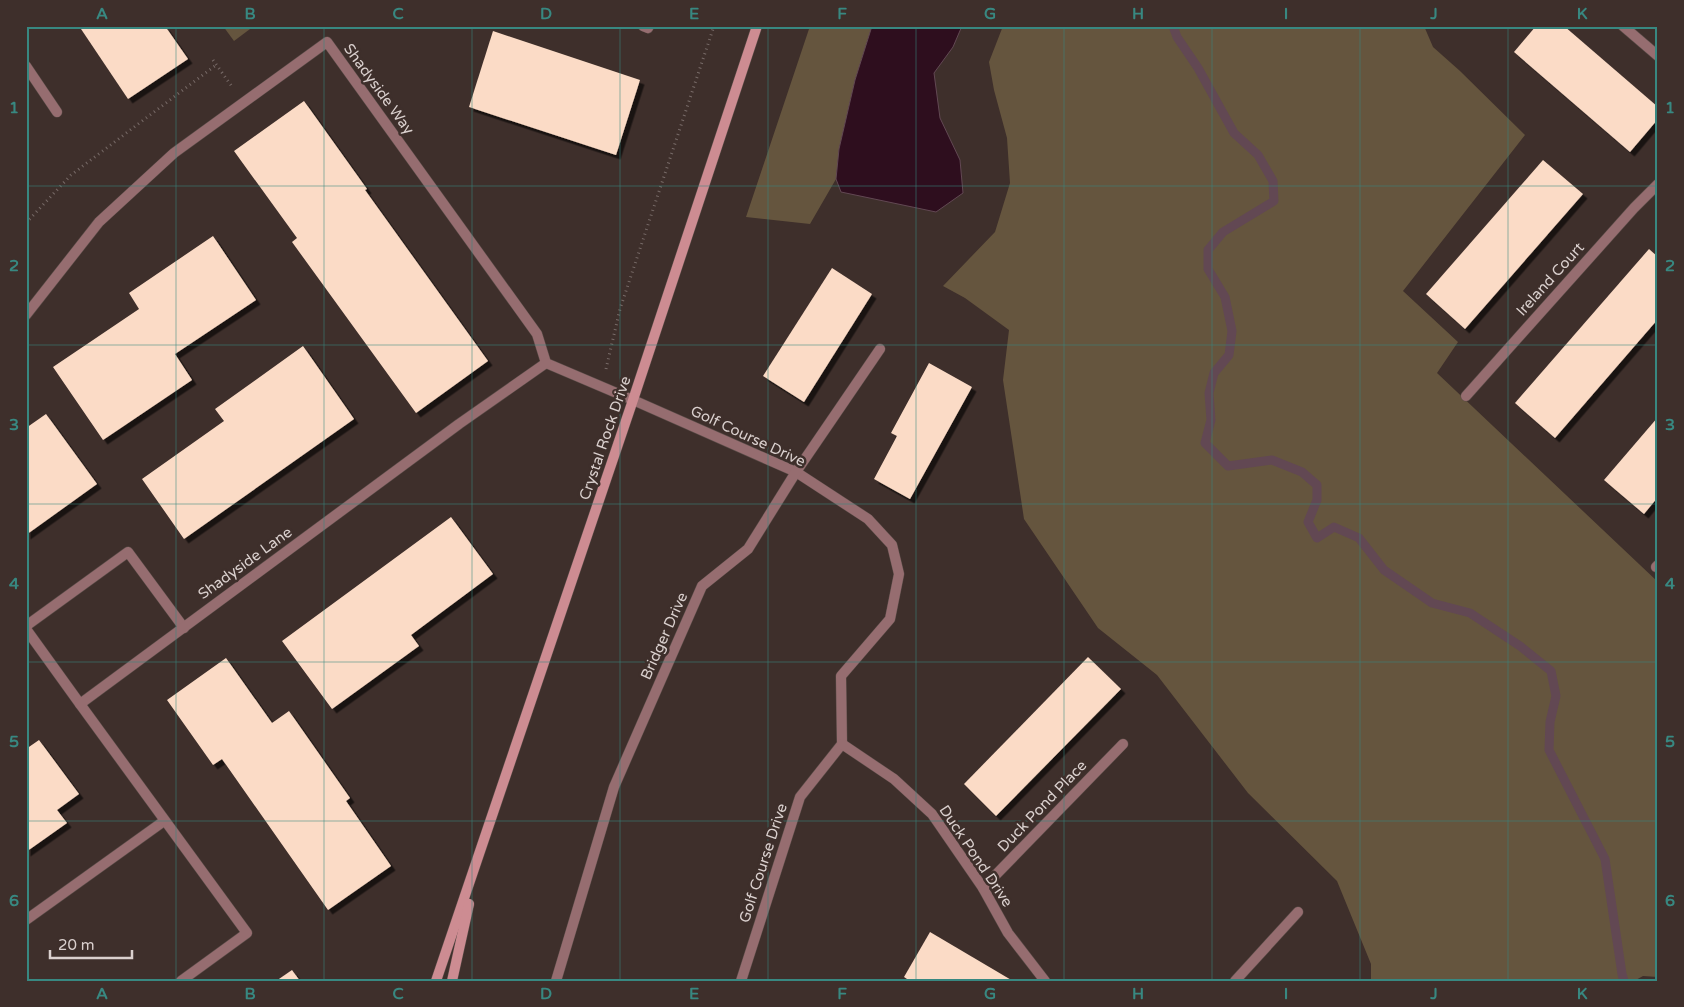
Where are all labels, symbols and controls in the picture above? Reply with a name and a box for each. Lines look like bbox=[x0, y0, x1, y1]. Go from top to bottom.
text: A bbox=[96, 4, 108, 24]
text: B bbox=[244, 4, 256, 24]
text: C bbox=[392, 4, 404, 24]
text: D bbox=[540, 4, 552, 24]
text: E bbox=[689, 4, 699, 24]
text: F bbox=[837, 4, 847, 24]
text: G bbox=[984, 4, 996, 24]
text: H bbox=[1132, 4, 1144, 24]
text: I bbox=[1284, 4, 1288, 24]
text: J bbox=[1429, 4, 1438, 24]
text: K bbox=[1577, 4, 1588, 24]
street label: Shadyside Way bbox=[340, 40, 418, 138]
text: 1 bbox=[9, 98, 19, 118]
text: 1 bbox=[1665, 98, 1675, 118]
street label: Ireland Court bbox=[1512, 238, 1588, 319]
text: 2 bbox=[9, 256, 19, 276]
text: 2 bbox=[1665, 256, 1675, 276]
street label: Crystal Rock Drive bbox=[575, 374, 635, 502]
street label: Golf Course Drive bbox=[688, 402, 808, 470]
text: 3 bbox=[9, 415, 19, 435]
text: 3 bbox=[1665, 415, 1675, 435]
street label: Shadyside Lane bbox=[195, 523, 295, 603]
text: 4 bbox=[9, 574, 19, 594]
text: 4 bbox=[1665, 574, 1675, 594]
street label: Bridger Drive bbox=[637, 590, 691, 682]
text: 5 bbox=[9, 732, 19, 752]
text: 5 bbox=[1665, 732, 1675, 752]
street label: Duck Pond Place bbox=[994, 756, 1090, 856]
street label: Golf Course Drive bbox=[735, 801, 791, 925]
street label: Duck Pond Drive bbox=[935, 802, 1017, 910]
text: 6 bbox=[9, 891, 19, 911]
text: 6 bbox=[1665, 891, 1675, 911]
scale bar bbox=[50, 927, 132, 959]
text: 20 m bbox=[58, 936, 95, 954]
text: A bbox=[96, 984, 108, 1004]
text: B bbox=[244, 984, 256, 1004]
text: C bbox=[392, 984, 404, 1004]
text: D bbox=[540, 984, 552, 1004]
text: E bbox=[689, 984, 699, 1004]
text: F bbox=[837, 984, 847, 1004]
text: G bbox=[984, 984, 996, 1004]
text: H bbox=[1132, 984, 1144, 1004]
text: I bbox=[1284, 984, 1288, 1004]
text: J bbox=[1429, 984, 1438, 1004]
text: K bbox=[1577, 984, 1588, 1004]

